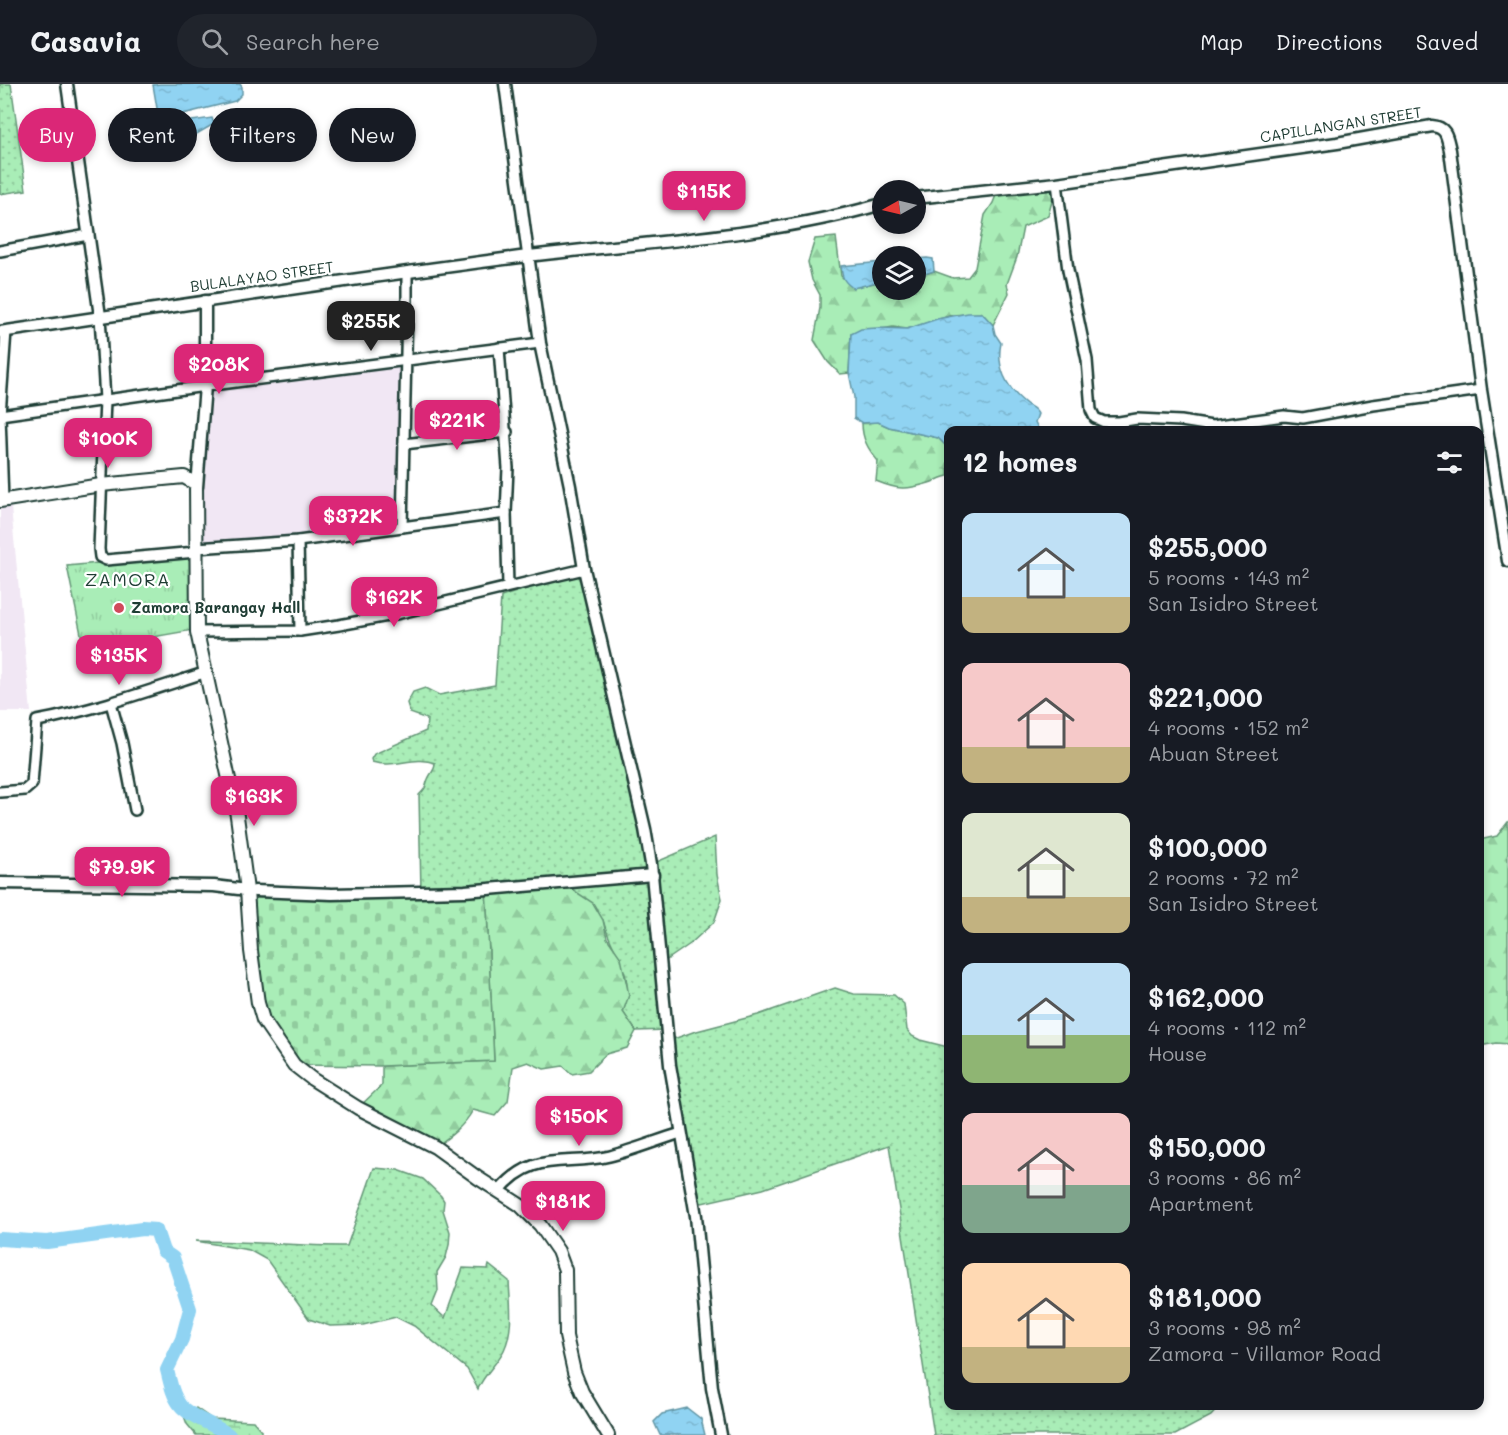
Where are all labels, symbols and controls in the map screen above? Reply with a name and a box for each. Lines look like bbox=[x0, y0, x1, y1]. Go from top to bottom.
search box bbox=[177, 14, 597, 68]
text: Casavia bbox=[30, 23, 141, 59]
icon: search bbox=[198, 25, 231, 58]
text: Search here bbox=[246, 27, 380, 56]
text: Map bbox=[1200, 28, 1243, 55]
text: Directions bbox=[1276, 28, 1383, 55]
text: Saved bbox=[1416, 28, 1478, 55]
street label: CAPILLANGAN STREET bbox=[1259, 101, 1423, 147]
chip: Buy bbox=[18, 108, 96, 162]
chip: Rent bbox=[108, 108, 197, 162]
chip: Filters bbox=[209, 108, 317, 162]
chip: New bbox=[329, 108, 416, 162]
pin: $115K bbox=[662, 171, 746, 222]
text: $115K bbox=[677, 177, 731, 203]
north arrow bbox=[872, 180, 926, 234]
map controls bbox=[872, 180, 926, 300]
button: layers bbox=[872, 246, 926, 300]
street label: BULALAYAO STREET bbox=[189, 256, 335, 296]
pin: $255K bbox=[329, 301, 413, 352]
text: $255K bbox=[341, 307, 401, 333]
pin: $208K bbox=[177, 344, 261, 395]
text: $208K bbox=[188, 350, 250, 376]
pin: $221K bbox=[415, 400, 499, 451]
text: $221K bbox=[429, 406, 485, 432]
pin: $100K bbox=[66, 418, 150, 469]
text: $100K bbox=[78, 424, 138, 450]
text: 12 homes bbox=[962, 445, 1078, 479]
icon: filters bbox=[1433, 446, 1466, 479]
pin: $372K bbox=[311, 496, 395, 547]
text: $372K bbox=[323, 502, 383, 528]
text: $255,000 bbox=[1148, 530, 1267, 564]
icon: home bbox=[1010, 537, 1082, 609]
text: 5 rooms · 143 m² bbox=[1148, 564, 1309, 590]
district label: ZAMORA bbox=[85, 567, 171, 591]
pin: $162K bbox=[352, 577, 436, 628]
text: $162K bbox=[365, 583, 423, 609]
text: San Isidro Street bbox=[1148, 590, 1318, 616]
place label: Zamora Barangay Hall bbox=[131, 597, 300, 617]
marker: Zamora Barangay Hall bbox=[112, 601, 126, 615]
pin: $135K bbox=[77, 635, 161, 686]
text: $135K bbox=[90, 641, 148, 667]
text: $221,000 bbox=[1148, 680, 1263, 714]
icon: home bbox=[1010, 687, 1082, 759]
text: 4 rooms · 152 m² bbox=[1148, 714, 1309, 740]
text: Abuan Street bbox=[1148, 740, 1279, 766]
pin: $163K bbox=[212, 776, 296, 827]
text: $163K bbox=[225, 782, 283, 808]
text: $100,000 bbox=[1148, 830, 1267, 864]
icon: home bbox=[1010, 837, 1082, 909]
pin: $79.9K bbox=[73, 847, 171, 898]
text: $79.9K bbox=[89, 853, 155, 879]
text: 2 rooms · 72 m² bbox=[1148, 864, 1299, 890]
text: San Isidro Street bbox=[1148, 890, 1318, 916]
text: $162,000 bbox=[1148, 980, 1264, 1014]
icon: home bbox=[1010, 987, 1082, 1059]
text: 4 rooms · 112 m² bbox=[1148, 1014, 1306, 1040]
text: House bbox=[1148, 1040, 1207, 1066]
pin: $150K bbox=[537, 1096, 621, 1147]
text: $150K bbox=[550, 1102, 608, 1128]
text: $150,000 bbox=[1148, 1130, 1266, 1164]
icon: home bbox=[1010, 1137, 1082, 1209]
text: 3 rooms · 86 m² bbox=[1148, 1164, 1301, 1190]
pin: $181K bbox=[521, 1181, 605, 1232]
text: $181K bbox=[535, 1187, 591, 1213]
text: Apartment bbox=[1148, 1190, 1254, 1216]
text: $181,000 bbox=[1148, 1280, 1261, 1314]
icon: home bbox=[1010, 1287, 1082, 1359]
text: 3 rooms · 98 m² bbox=[1148, 1314, 1301, 1340]
text: Zamora - Villamor Road bbox=[1148, 1340, 1381, 1366]

